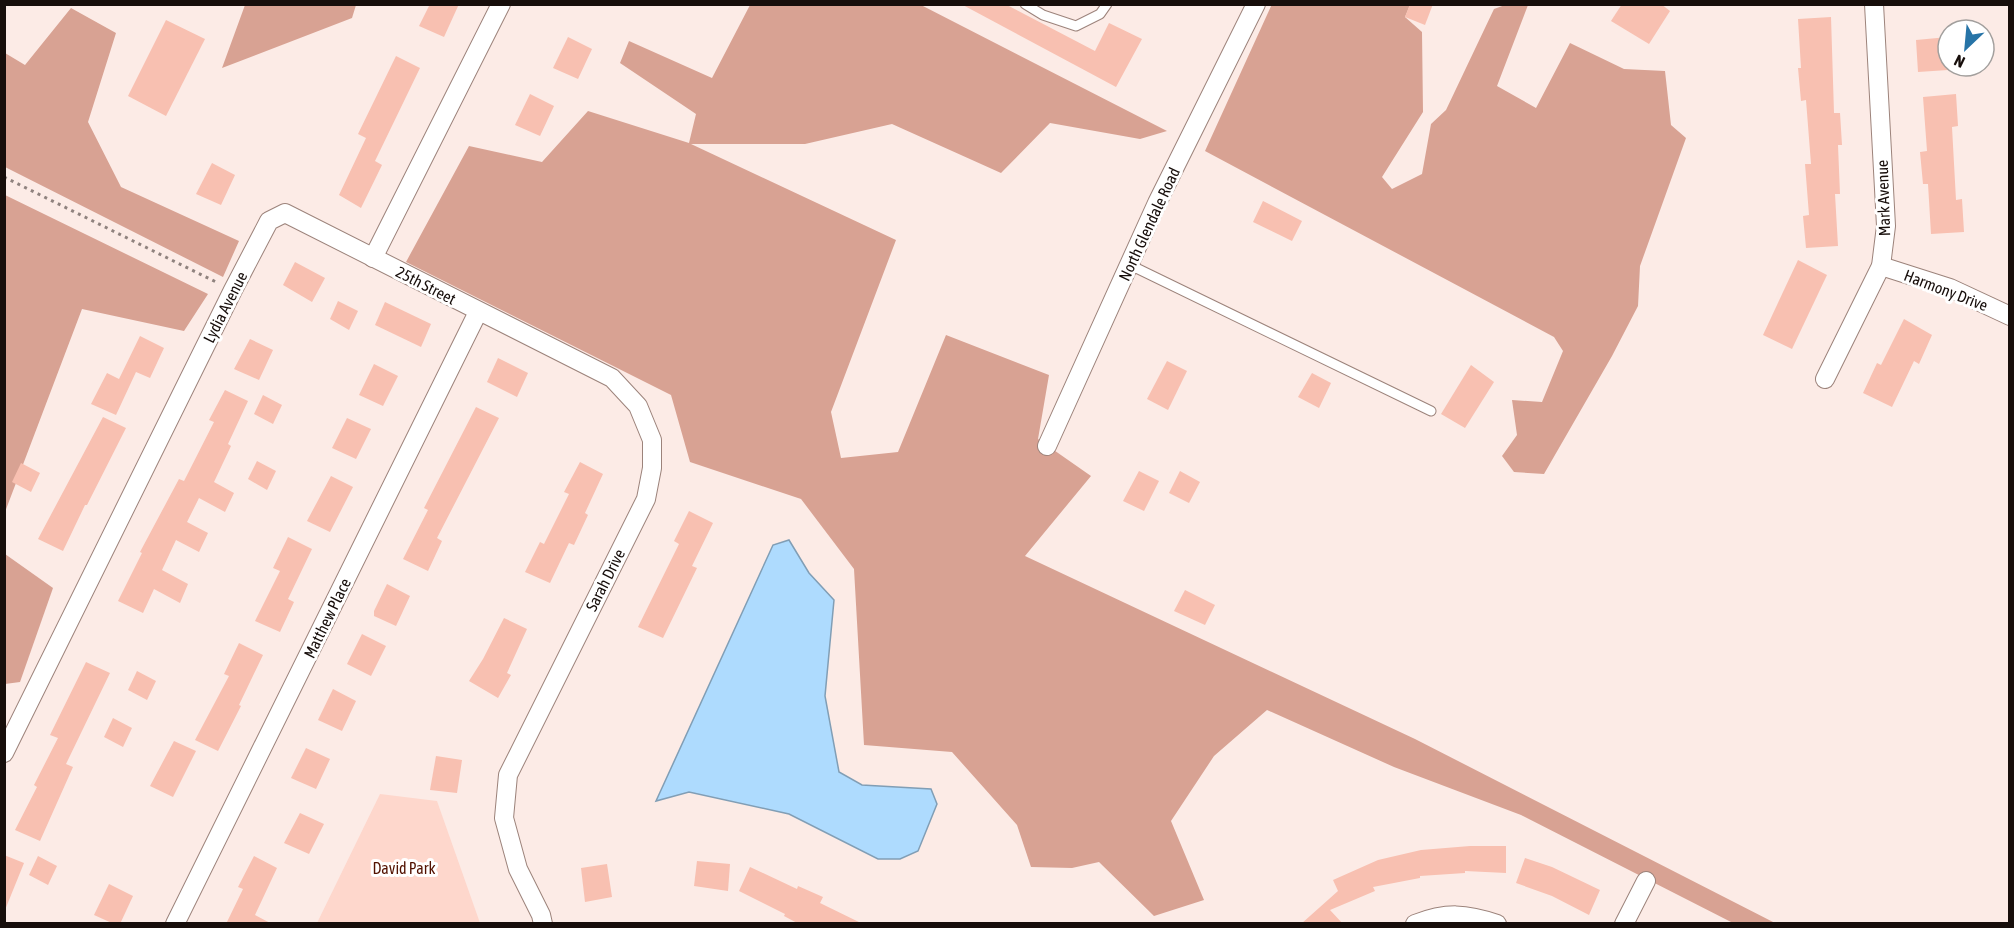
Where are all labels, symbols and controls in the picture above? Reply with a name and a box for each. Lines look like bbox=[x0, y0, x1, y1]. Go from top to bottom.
north arrow bbox=[1936, 18, 1996, 78]
text: N bbox=[1951, 51, 1968, 72]
street label: Mark Avenue bbox=[1873, 160, 1893, 236]
street label: North Glendale Road bbox=[1115, 165, 1183, 283]
street label: 25th Street bbox=[393, 262, 459, 308]
street label: Harmony Drive bbox=[1901, 266, 1990, 315]
street label: Lydia Avenue bbox=[199, 268, 251, 346]
street label: Sarah Drive bbox=[582, 546, 628, 614]
street label: Matthew Place bbox=[300, 575, 354, 661]
park label: David Park bbox=[372, 859, 436, 877]

